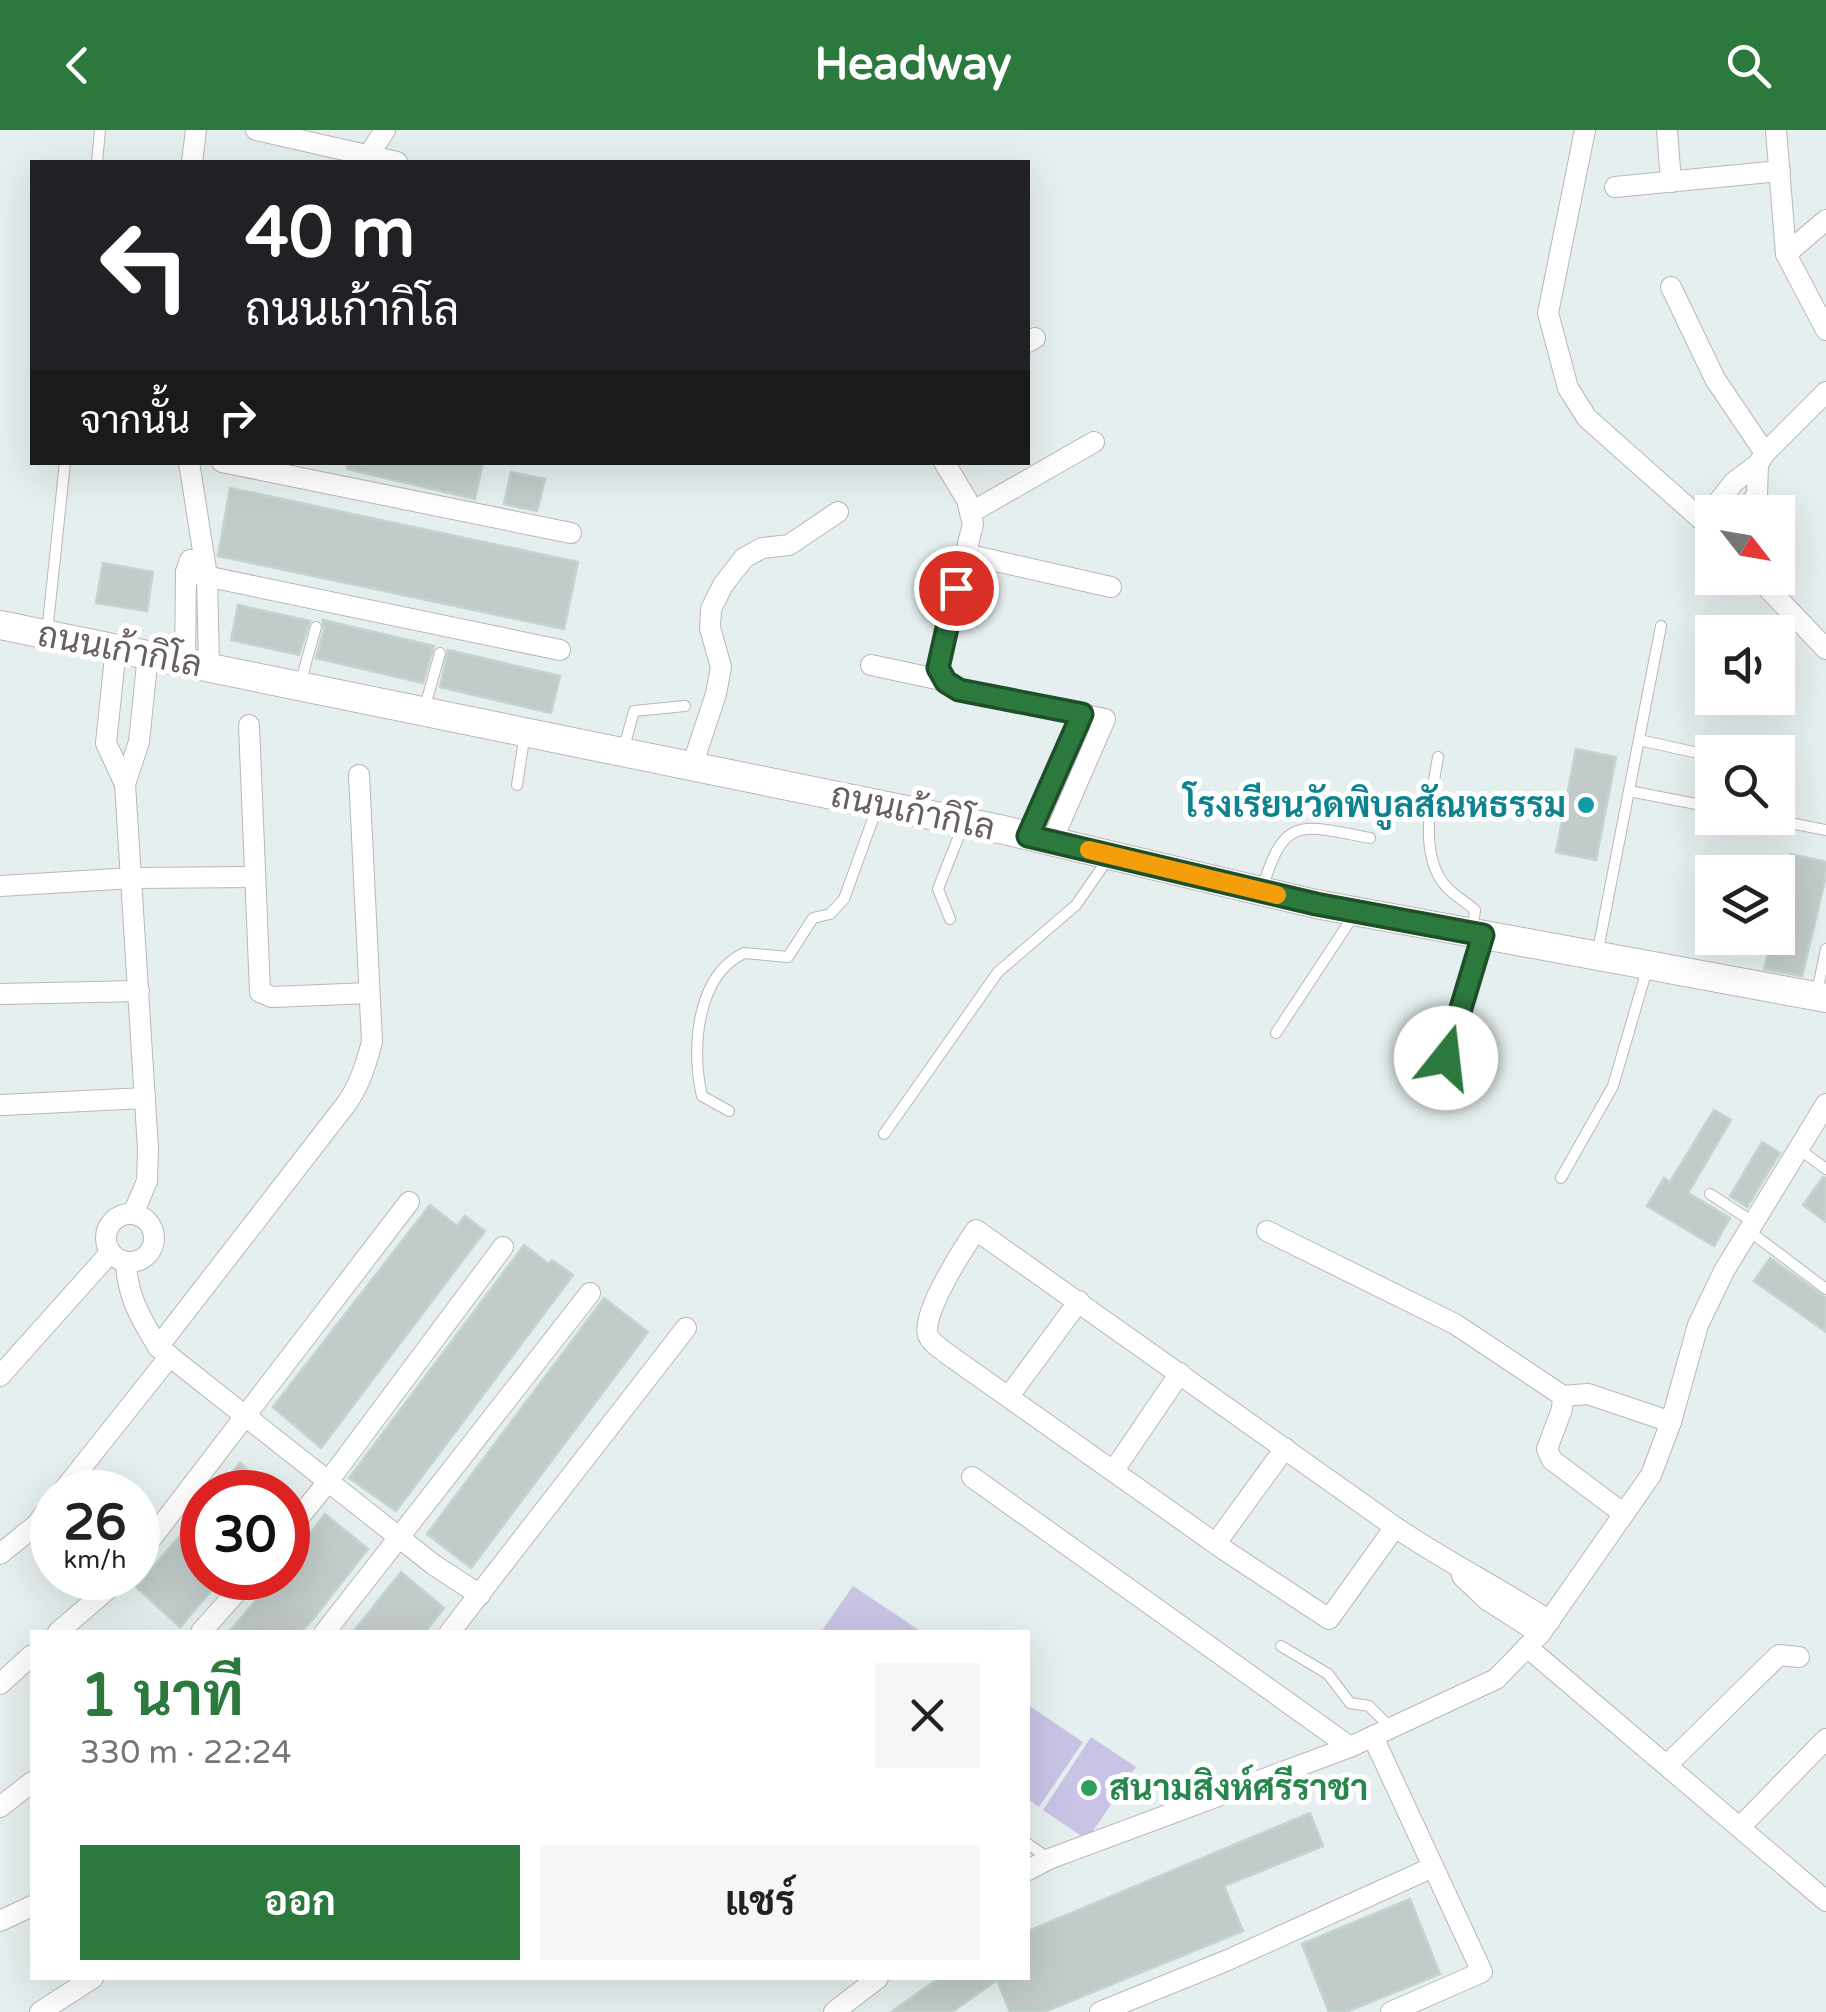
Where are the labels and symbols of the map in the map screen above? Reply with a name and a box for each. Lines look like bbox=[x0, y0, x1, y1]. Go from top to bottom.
north arrow bbox=[1695, 495, 1795, 595]
pin bbox=[914, 546, 999, 631]
street label: ถนนเก้ากิโล bbox=[34, 611, 206, 686]
street label: ถนนเก้ากิโล bbox=[827, 771, 999, 850]
place label: โรงเรียนวัดพิบูลสัณหธรรม bbox=[1182, 781, 1566, 830]
marker: โรงเรียนวัดพิบูลสัณหธรรม bbox=[1575, 794, 1597, 816]
position arrow bbox=[1394, 1006, 1498, 1110]
speed limit sign: 30 bbox=[180, 1470, 310, 1600]
place label: สนามสิงห์ศรีราชา bbox=[1109, 1764, 1368, 1810]
marker: สนามสิงห์ศรีราชา bbox=[1078, 1777, 1100, 1799]

